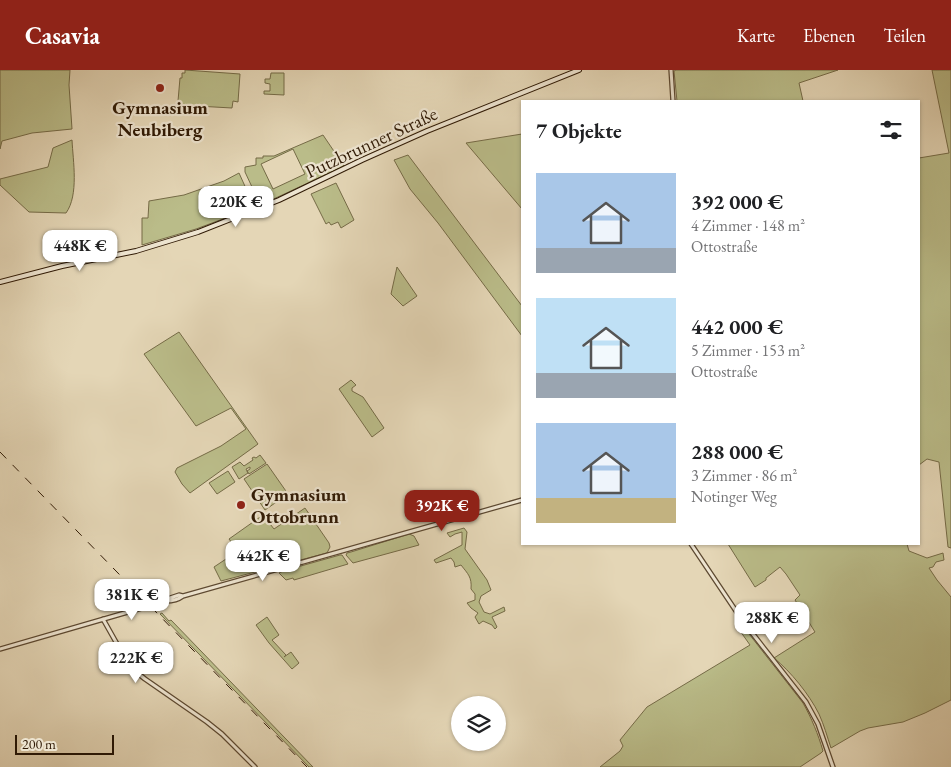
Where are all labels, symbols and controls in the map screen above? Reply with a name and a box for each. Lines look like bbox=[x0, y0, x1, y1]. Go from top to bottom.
text: Casavia bbox=[25, 20, 100, 51]
text: Karte bbox=[737, 24, 775, 47]
text: Ebenen bbox=[803, 24, 856, 47]
text: Teilen bbox=[884, 24, 926, 47]
marker: Gymnasium Neubiberg bbox=[154, 82, 166, 94]
place label: Gymnasium Neubiberg bbox=[112, 95, 208, 142]
street label: Putzbrunner Straße bbox=[301, 101, 441, 184]
icon: filters bbox=[877, 116, 905, 144]
text: 7 Objekte bbox=[536, 117, 622, 144]
pin: 220K € bbox=[195, 186, 277, 228]
text: 392 000 € bbox=[691, 188, 783, 215]
text: 220K € bbox=[209, 191, 263, 212]
icon: home bbox=[576, 193, 636, 253]
text: 4 Zimmer · 148 m² bbox=[691, 215, 805, 236]
pin: 448K € bbox=[39, 230, 121, 272]
text: 448K € bbox=[53, 235, 107, 256]
text: Ottostraße bbox=[691, 236, 757, 257]
text: 442 000 € bbox=[691, 313, 783, 340]
icon: home bbox=[576, 318, 636, 378]
text: 5 Zimmer · 153 m² bbox=[691, 340, 805, 361]
text: Ottostraße bbox=[691, 361, 757, 382]
text: 288 000 € bbox=[691, 438, 783, 465]
icon: home bbox=[576, 443, 636, 503]
text: 3 Zimmer · 86 m² bbox=[691, 465, 797, 486]
place label: Gymnasium Ottobrunn bbox=[251, 482, 347, 529]
text: Notinger Weg bbox=[691, 486, 777, 507]
pin: 392K € bbox=[401, 490, 483, 532]
text: 392K € bbox=[415, 495, 469, 516]
marker: Gymnasium Ottobrunn bbox=[235, 499, 247, 511]
pin: 442K € bbox=[222, 540, 304, 582]
text: 442K € bbox=[236, 545, 290, 566]
pin: 381K € bbox=[91, 578, 173, 621]
text: 381K € bbox=[105, 584, 159, 605]
pin: 288K € bbox=[731, 602, 813, 644]
text: 288K € bbox=[745, 607, 799, 628]
pin: 222K € bbox=[95, 642, 177, 684]
text: 222K € bbox=[109, 647, 163, 668]
map controls bbox=[451, 696, 506, 751]
button: layers bbox=[451, 696, 506, 751]
scale bar bbox=[15, 732, 114, 755]
text: 200 m bbox=[22, 735, 56, 753]

